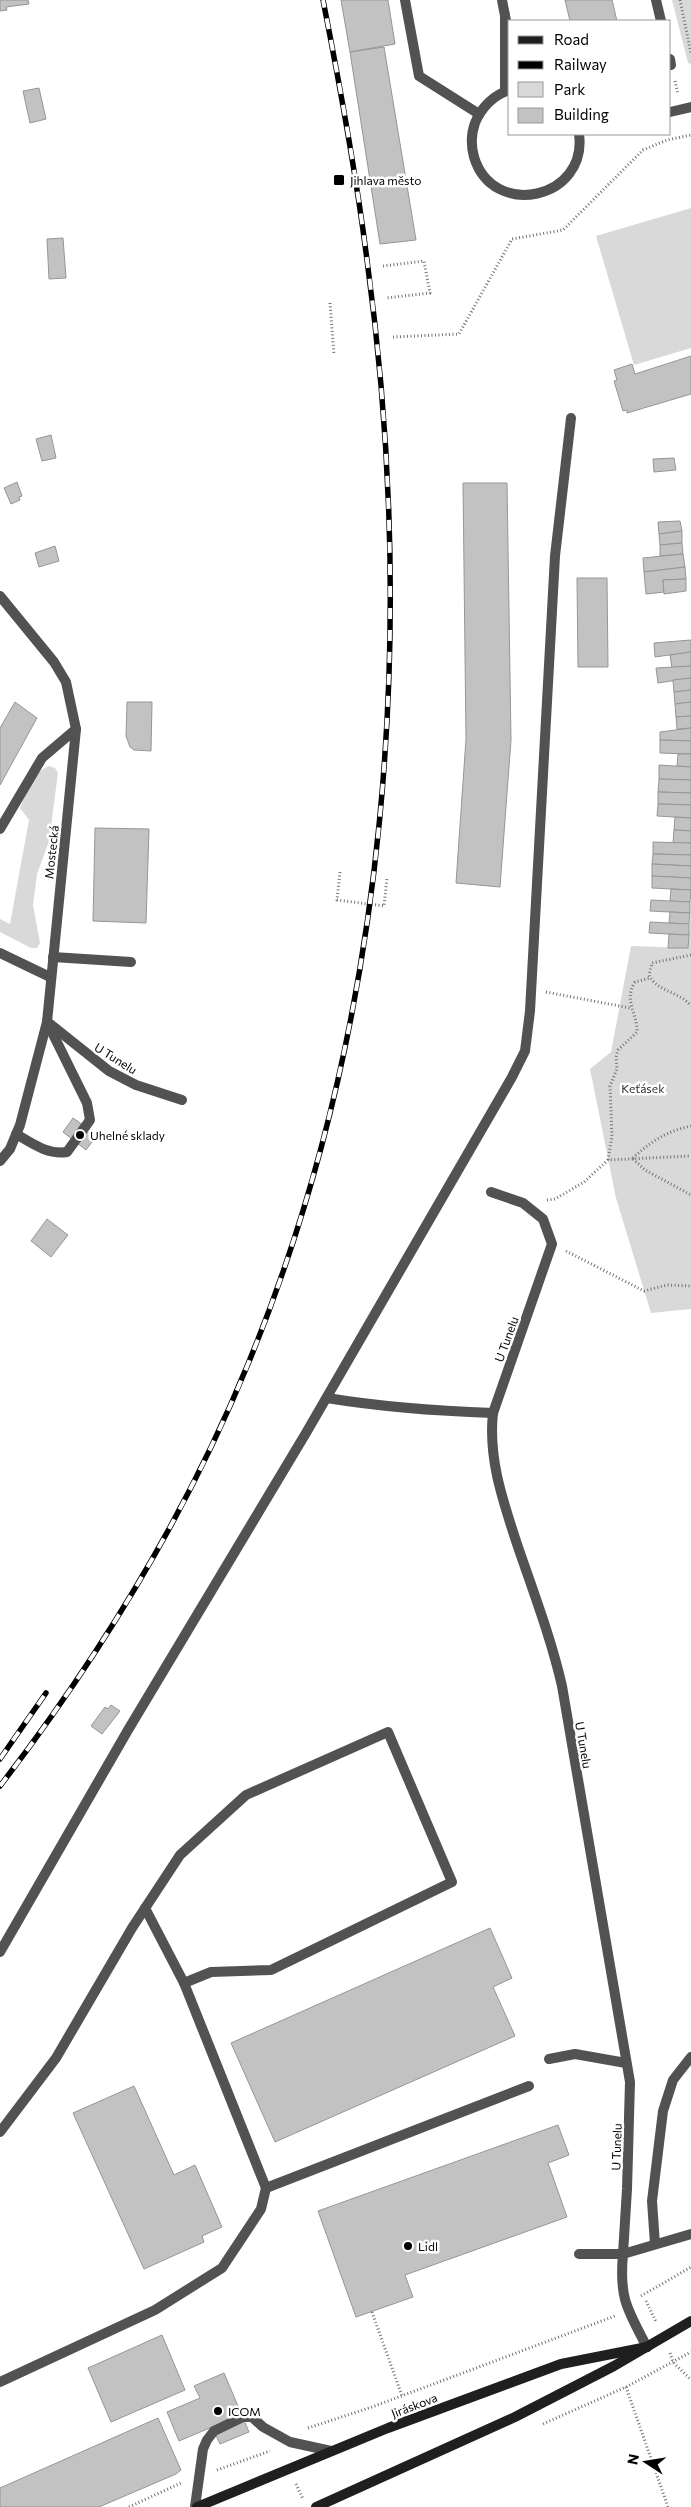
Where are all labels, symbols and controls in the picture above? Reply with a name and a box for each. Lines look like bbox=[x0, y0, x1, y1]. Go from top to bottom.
legend bbox=[508, 20, 671, 135]
text: Road bbox=[554, 30, 589, 48]
text: Railway bbox=[554, 55, 607, 73]
text: Park bbox=[554, 80, 585, 98]
text: Building bbox=[554, 105, 609, 123]
marker: Jihlava město bbox=[332, 173, 346, 187]
place label: Jihlava město bbox=[350, 173, 421, 188]
street label: Mostecká bbox=[41, 825, 61, 879]
street label: U Tunelu bbox=[92, 1039, 140, 1077]
park label: Keťásek bbox=[621, 1081, 665, 1095]
place label: Uhelné sklady bbox=[90, 1128, 165, 1142]
marker: Uhelné sklady bbox=[74, 1129, 86, 1141]
street label: U Tunelu bbox=[491, 1314, 521, 1364]
street label: U Tunelu bbox=[573, 1720, 595, 1770]
street label: U Tunelu bbox=[608, 2123, 624, 2171]
place label: Lidl bbox=[418, 2239, 438, 2253]
marker: Lidl bbox=[402, 2240, 414, 2252]
street label: Jiráskova bbox=[389, 2390, 439, 2421]
place label: ICOM bbox=[228, 2404, 261, 2418]
marker: ICOM bbox=[212, 2405, 224, 2417]
north arrow bbox=[621, 2437, 671, 2487]
text: N bbox=[623, 2452, 642, 2466]

